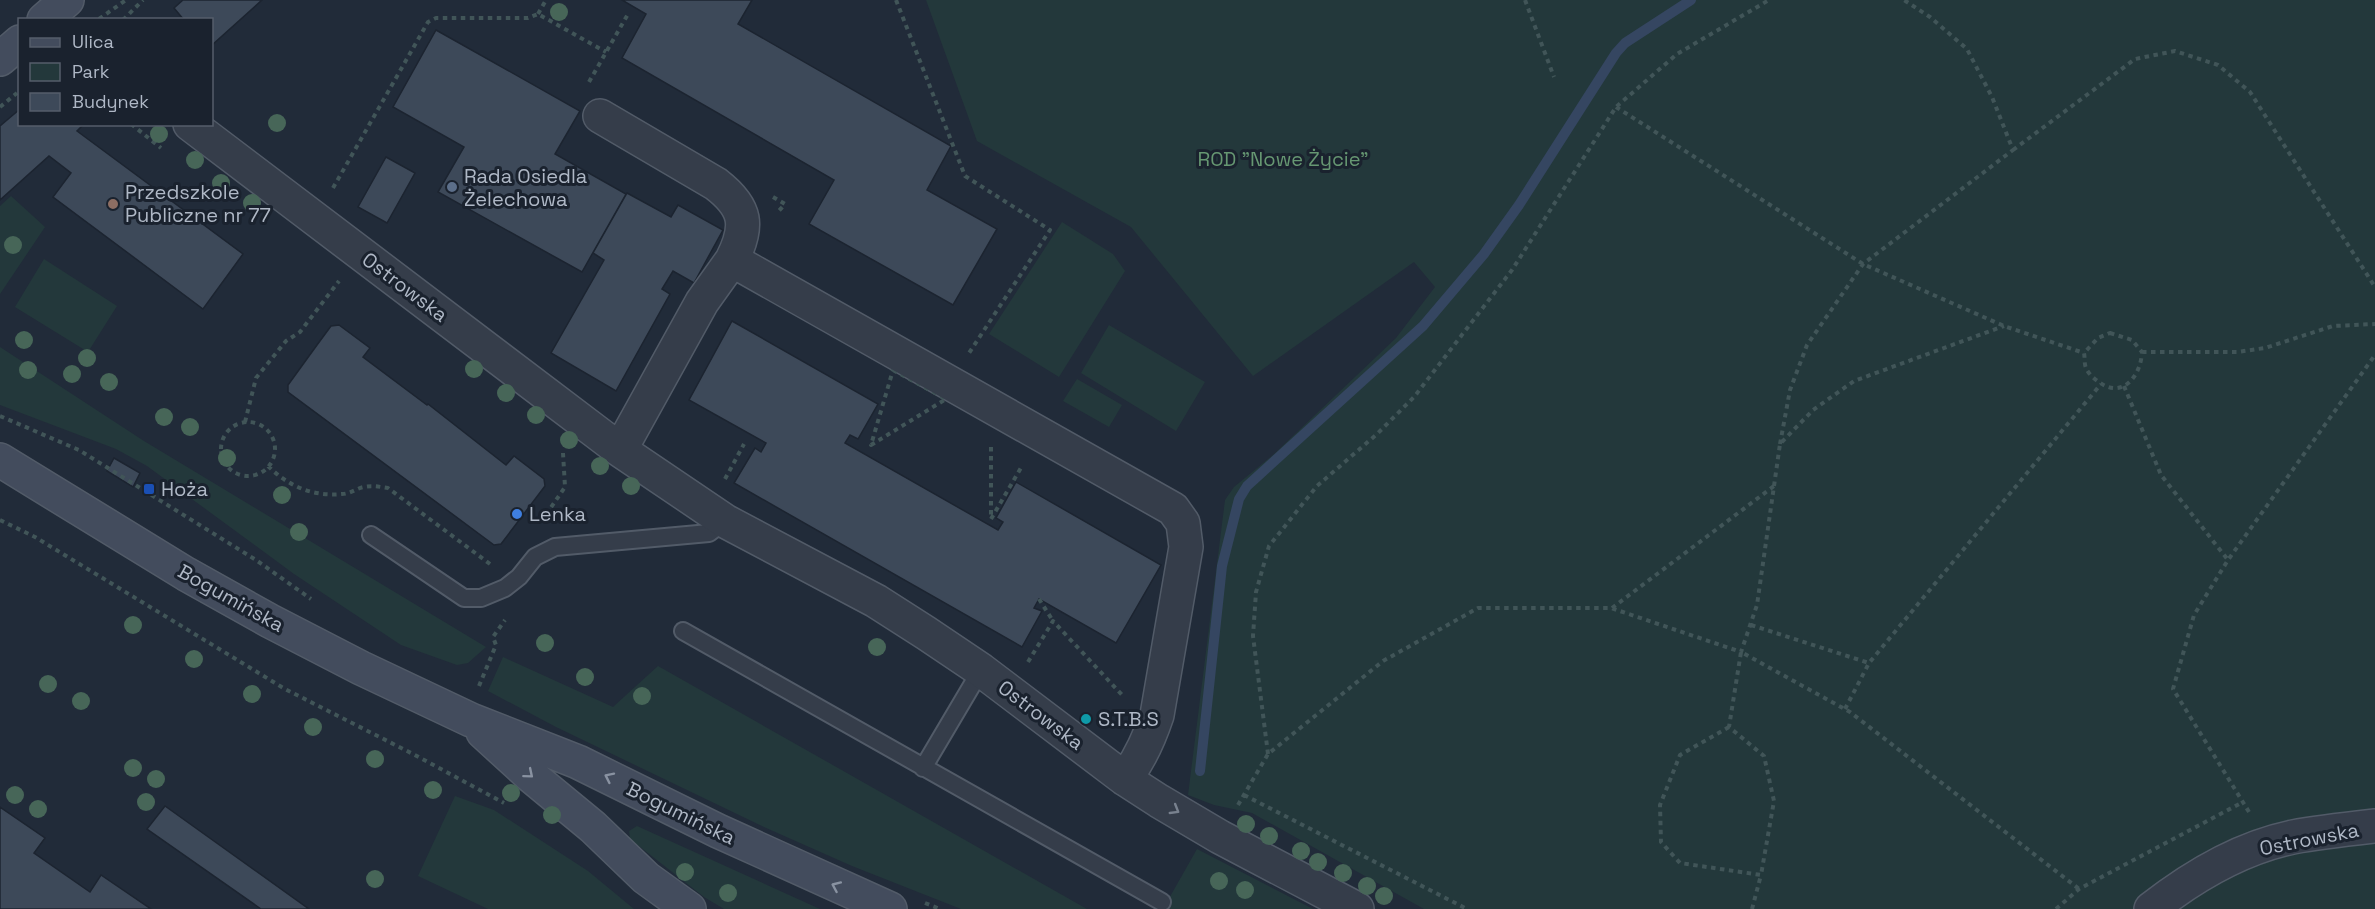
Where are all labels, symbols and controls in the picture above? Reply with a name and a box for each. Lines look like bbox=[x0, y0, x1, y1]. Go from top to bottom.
legend bbox=[18, 18, 213, 126]
text: Ulica bbox=[72, 30, 114, 53]
text: Park bbox=[72, 60, 110, 83]
text: Budynek bbox=[72, 90, 149, 113]
park label: ROD "Nowe Życie" bbox=[1198, 146, 1368, 172]
place label: Rada Osiedla Żelechowa bbox=[464, 163, 587, 212]
place label: Przedszkole Publiczne nr 77 bbox=[125, 179, 271, 228]
marker: Rada Osiedla Żelechowa bbox=[445, 180, 459, 194]
marker: Przedszkole Publiczne nr 77 bbox=[106, 197, 120, 211]
street label: Ostrowska bbox=[357, 246, 453, 328]
place label: Hoża bbox=[161, 476, 208, 502]
marker: Hoża bbox=[142, 482, 156, 496]
place label: Lenka bbox=[529, 501, 586, 527]
marker: Lenka bbox=[510, 507, 524, 521]
street label: Bogumińska bbox=[173, 558, 289, 638]
street label: Ostrowska bbox=[993, 674, 1089, 756]
place label: S.T.B.S bbox=[1098, 706, 1159, 732]
marker: S.T.B.S bbox=[1079, 712, 1093, 726]
one-way arrow bbox=[522, 767, 533, 778]
one-way arrow bbox=[604, 773, 615, 785]
street label: Bogumińska bbox=[622, 776, 740, 850]
one-way arrow bbox=[1168, 803, 1179, 815]
street label: Ostrowska bbox=[2257, 817, 2361, 861]
one-way arrow bbox=[832, 881, 843, 893]

